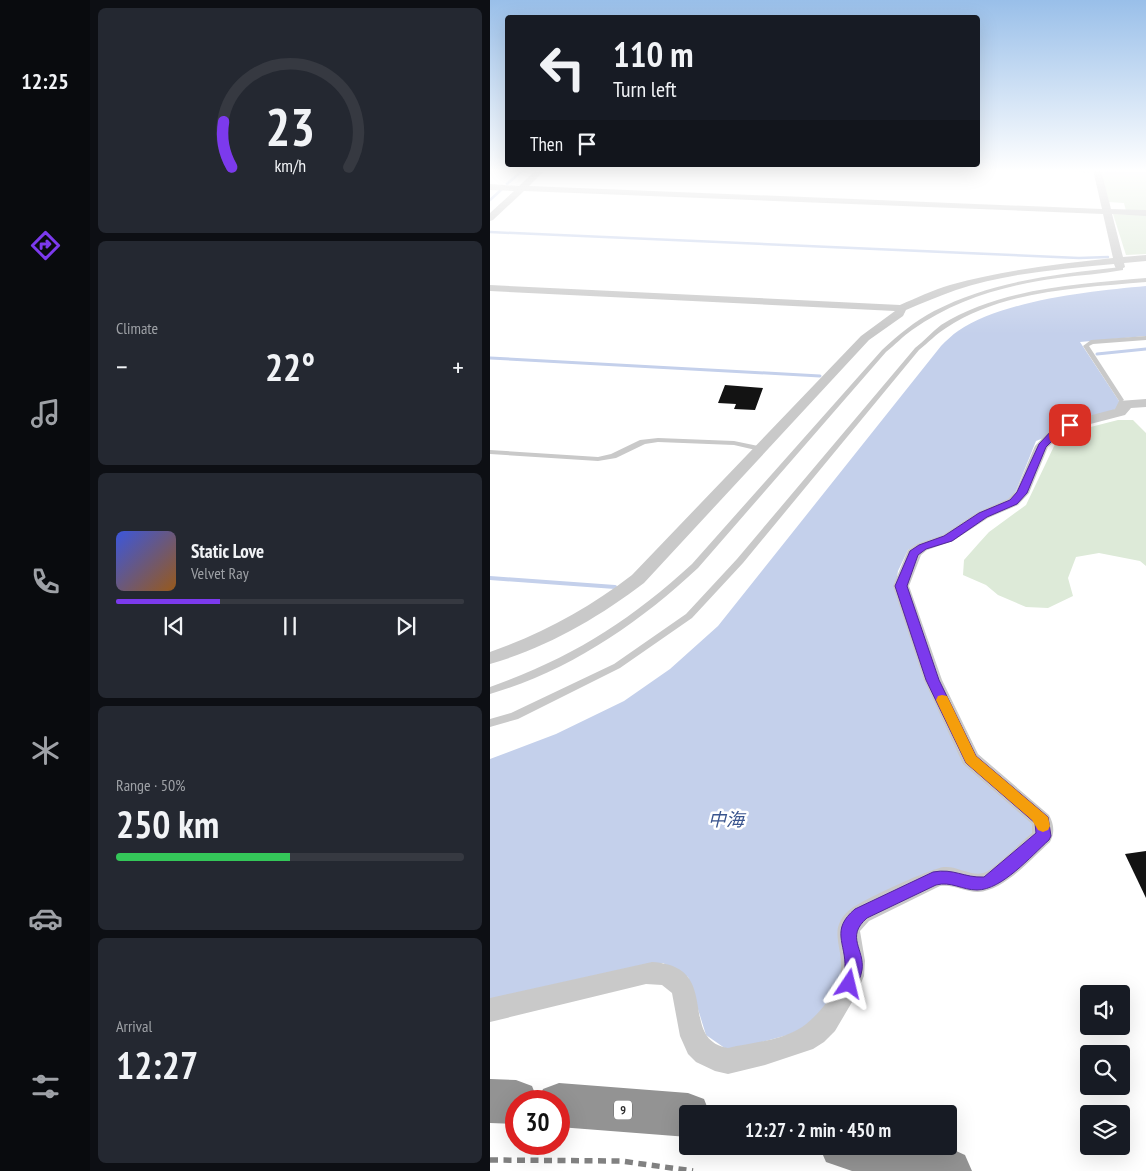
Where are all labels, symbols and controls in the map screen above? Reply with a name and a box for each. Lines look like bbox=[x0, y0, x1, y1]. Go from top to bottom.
text: 110 m bbox=[613, 31, 694, 77]
icon: left bbox=[530, 35, 595, 100]
text: 12:25 bbox=[21, 67, 69, 95]
text: Turn left bbox=[613, 75, 677, 103]
text: 23 bbox=[265, 93, 315, 160]
icon: arrive bbox=[573, 130, 601, 158]
text: Then bbox=[530, 132, 563, 156]
text: km/h bbox=[274, 154, 306, 177]
icon: directions bbox=[28, 228, 63, 263]
text: Climate bbox=[116, 318, 158, 338]
text: 22° bbox=[265, 342, 315, 391]
text: − bbox=[116, 348, 128, 385]
text: + bbox=[452, 348, 464, 385]
icon: music bbox=[28, 396, 63, 431]
pin bbox=[1049, 404, 1091, 446]
icon: arrive bbox=[1056, 411, 1084, 439]
text: Static Love bbox=[191, 539, 264, 563]
text: Velvet Ray bbox=[191, 563, 249, 583]
icon: phone bbox=[28, 564, 63, 599]
icon: previous bbox=[160, 612, 188, 640]
icon: pause bbox=[276, 612, 304, 640]
icon: next bbox=[392, 612, 420, 640]
icon: climate bbox=[28, 733, 63, 768]
text: Range · 50% bbox=[116, 775, 185, 795]
text: 250 km bbox=[116, 799, 219, 848]
water label: 中海 bbox=[708, 808, 747, 831]
icon: car bbox=[28, 901, 63, 936]
position arrow bbox=[822, 957, 874, 1009]
map controls bbox=[1080, 985, 1130, 1155]
button: sound bbox=[1080, 985, 1130, 1035]
text: Arrival bbox=[116, 1016, 152, 1036]
text: 12:27 bbox=[116, 1040, 198, 1089]
button: search bbox=[1080, 1045, 1130, 1095]
icon: filters bbox=[28, 1069, 63, 1104]
speed limit sign: 30 bbox=[505, 1090, 570, 1155]
road number: 9 bbox=[614, 1100, 632, 1120]
button: layers bbox=[1080, 1105, 1130, 1155]
text: 12:27 · 2 min · 450 m bbox=[745, 1118, 891, 1142]

